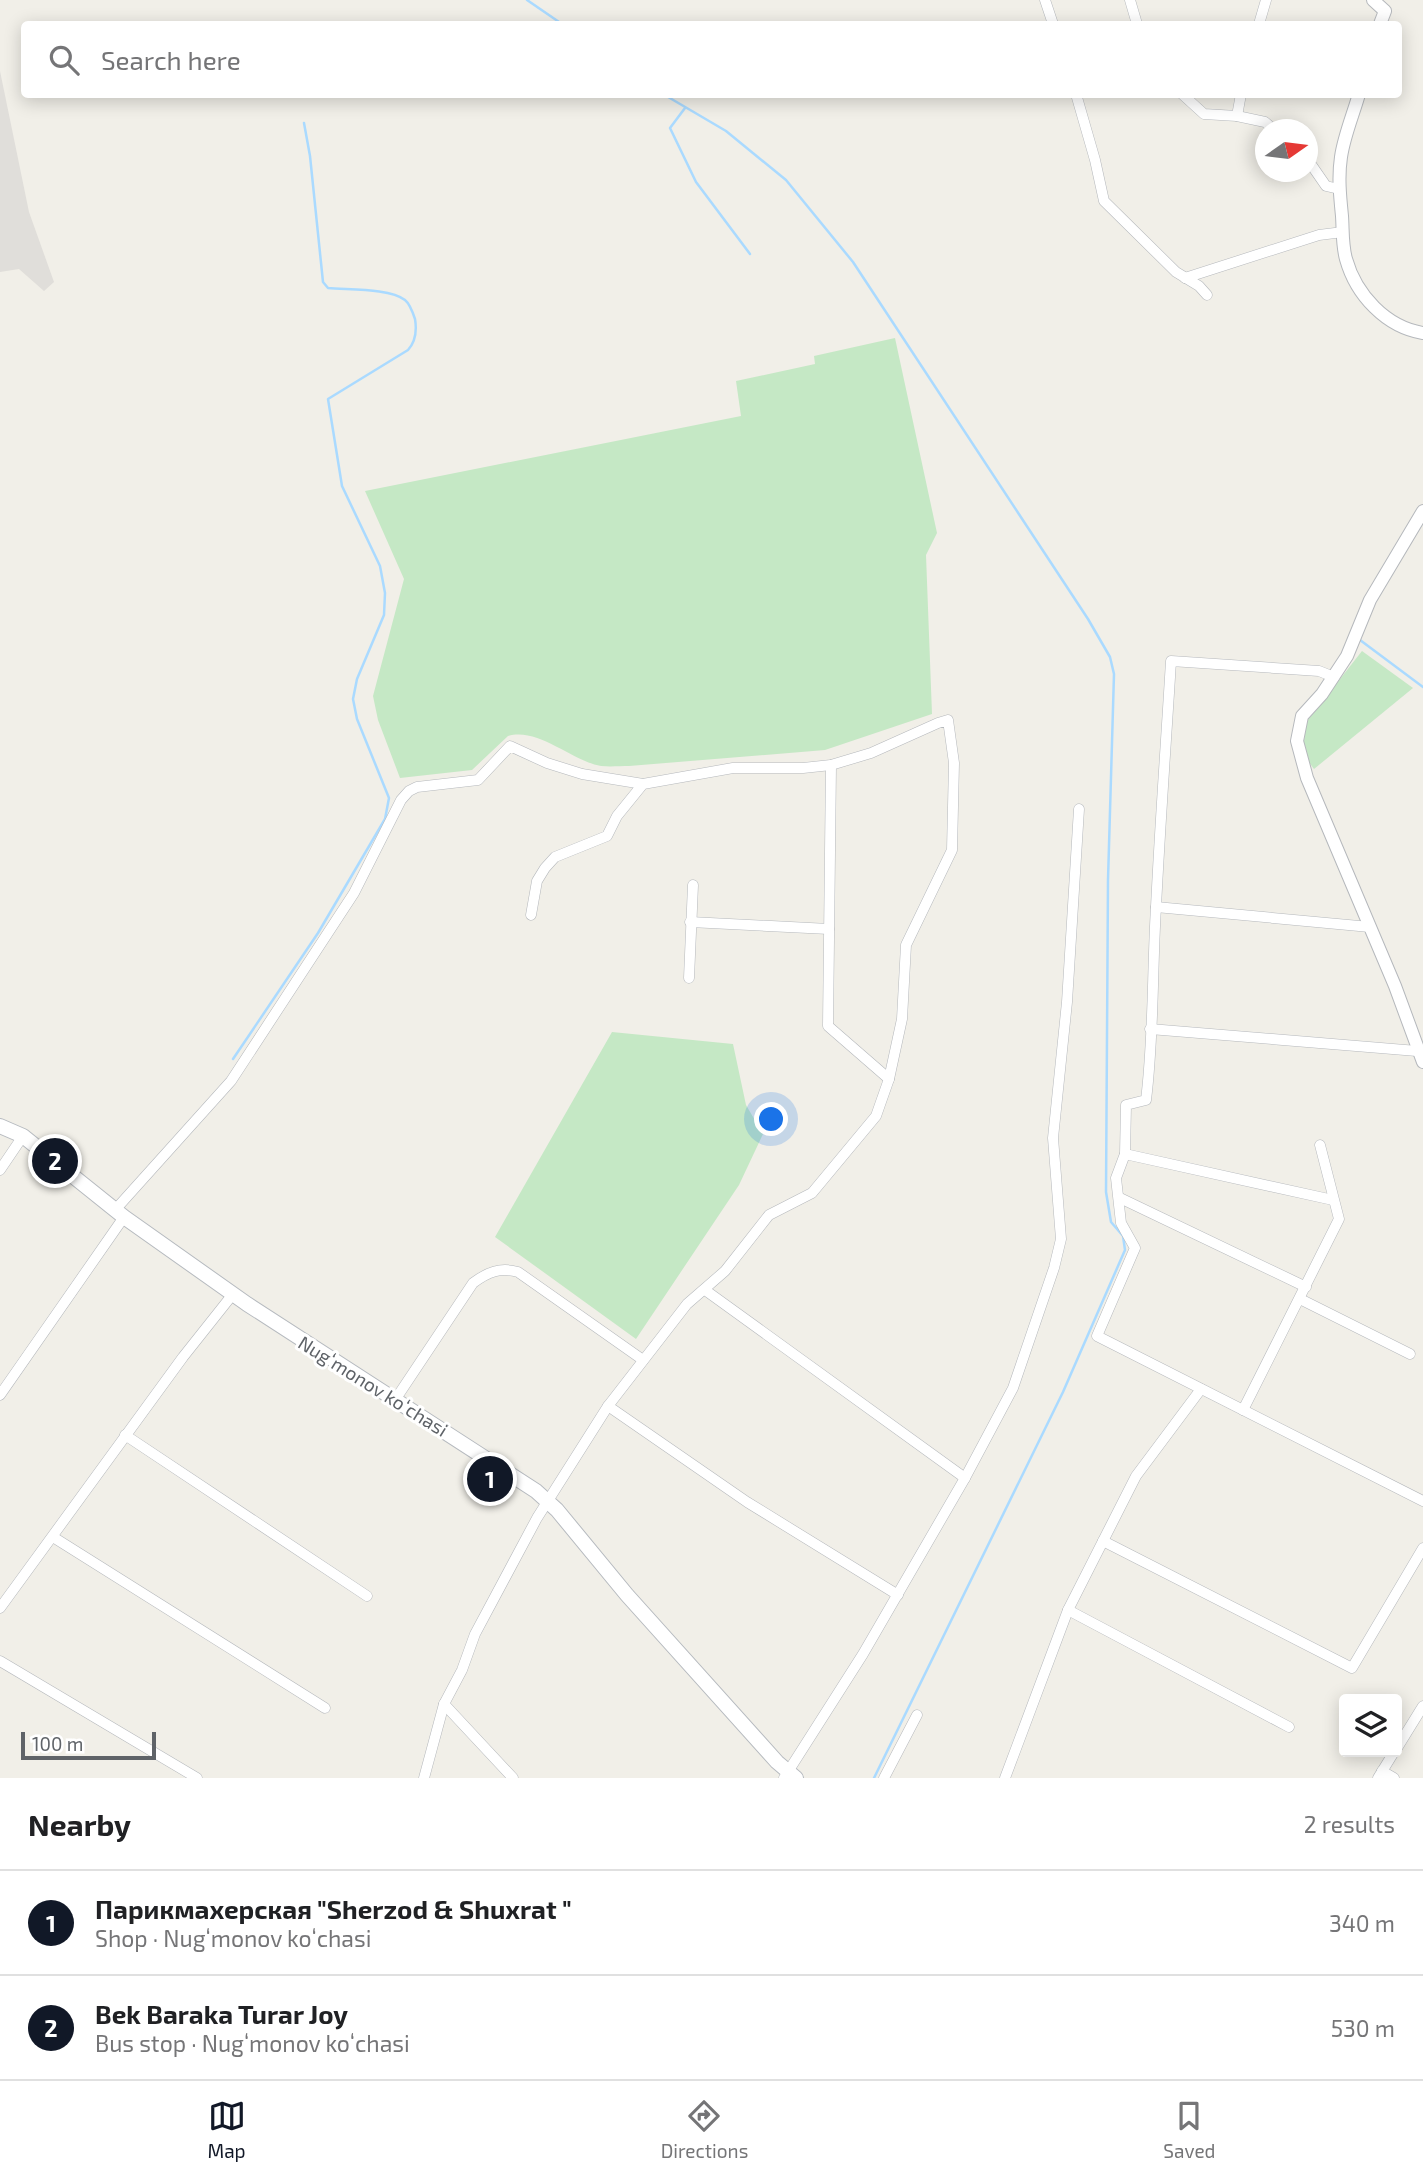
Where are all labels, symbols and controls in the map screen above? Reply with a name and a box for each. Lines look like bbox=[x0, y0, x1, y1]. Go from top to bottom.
search box bbox=[21, 21, 1402, 98]
icon: search bbox=[45, 41, 83, 79]
text: Search here bbox=[101, 44, 241, 75]
north arrow bbox=[1255, 119, 1318, 182]
your location bbox=[754, 1102, 788, 1136]
pin: 2 bbox=[32, 1135, 78, 1187]
street label: Nugʻmonov koʻchasi bbox=[294, 1330, 452, 1441]
pin: 1 bbox=[467, 1453, 513, 1505]
map controls bbox=[1339, 1694, 1402, 1757]
button: layers bbox=[1339, 1694, 1402, 1757]
scale bar bbox=[21, 1729, 156, 1761]
text: 100 m bbox=[32, 1732, 83, 1755]
text: Nearby bbox=[28, 1806, 131, 1842]
text: 2 results bbox=[1304, 1810, 1395, 1838]
text: Парикмахерская "Sherzod & Shuxrat " bbox=[95, 1893, 572, 1924]
text: 1 bbox=[46, 1909, 56, 1937]
text: 340 m bbox=[1329, 1909, 1395, 1937]
text: Shop · Nugʻmonov koʻchasi bbox=[95, 1924, 371, 1952]
text: Bek Baraka Turar Joy bbox=[95, 1998, 348, 2029]
text: 2 bbox=[44, 2014, 58, 2042]
text: 530 m bbox=[1331, 2014, 1395, 2042]
text: Bus stop · Nugʻmonov koʻchasi bbox=[95, 2029, 410, 2057]
tab: Map bbox=[208, 2097, 246, 2162]
tab: Directions bbox=[661, 2097, 748, 2162]
tab: Saved bbox=[1163, 2097, 1215, 2162]

